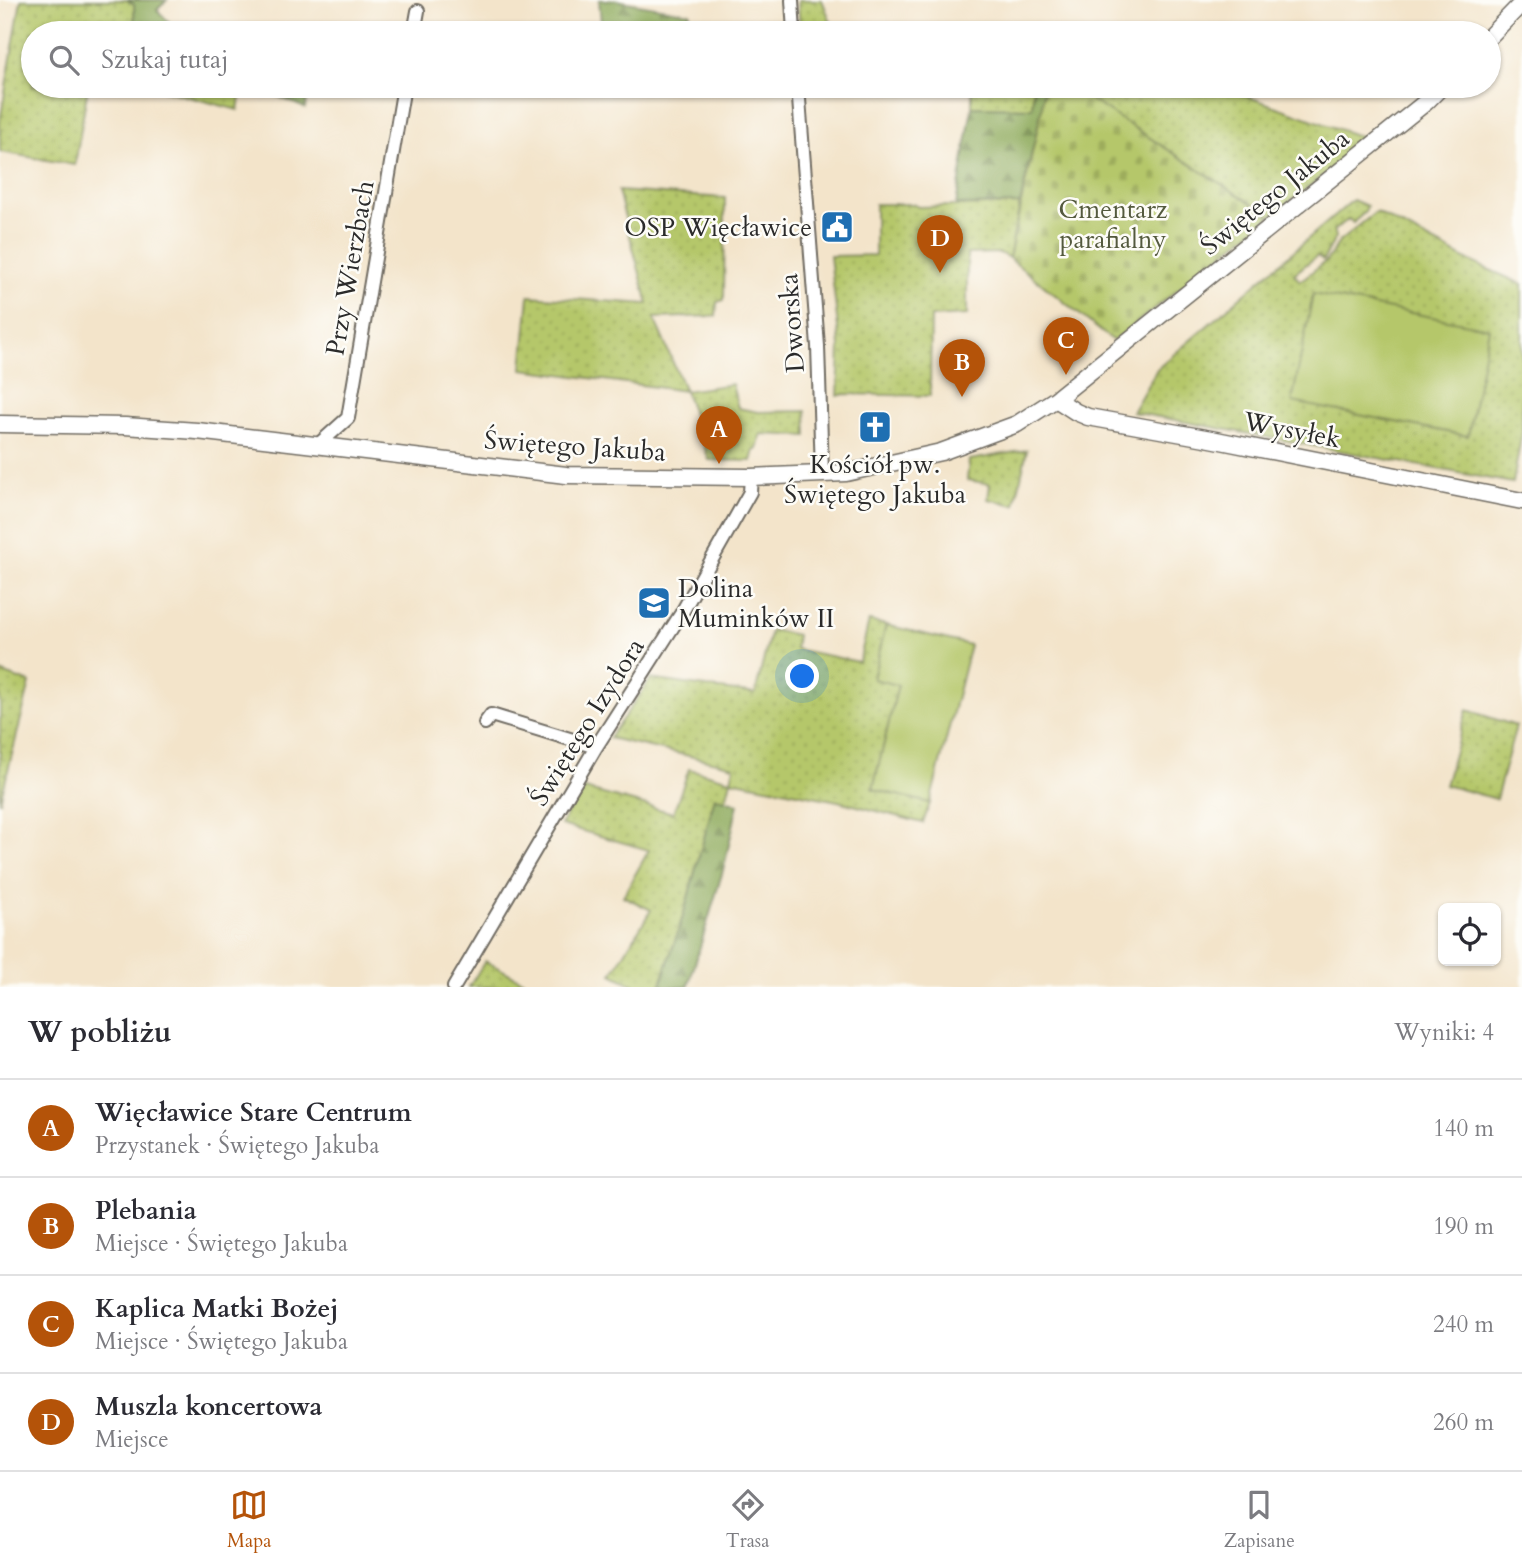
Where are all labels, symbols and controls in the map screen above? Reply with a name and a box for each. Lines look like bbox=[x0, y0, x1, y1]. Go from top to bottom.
search box bbox=[21, 21, 1501, 98]
icon: search bbox=[45, 41, 83, 79]
text: Szukaj tutaj bbox=[101, 42, 229, 77]
street label: Świętego Jakuba bbox=[1193, 121, 1357, 263]
street label: Przy Wierzbach bbox=[317, 178, 383, 358]
park label: Cmentarz parafialny bbox=[1058, 192, 1168, 257]
public building icon: OSP Więcławice bbox=[818, 208, 856, 246]
place label: OSP Więcławice bbox=[624, 210, 812, 245]
pin: D bbox=[917, 215, 963, 273]
street label: Dworska bbox=[771, 272, 813, 374]
pin: C bbox=[1043, 317, 1089, 375]
pin: B bbox=[939, 339, 985, 397]
street label: Wysyłek bbox=[1240, 403, 1343, 457]
pin: A bbox=[696, 406, 742, 464]
church icon: Kościół pw. Świętego Jakuba bbox=[856, 408, 894, 446]
street label: Świętego Jakuba bbox=[483, 422, 667, 470]
place label: Kościół pw. Świętego Jakuba bbox=[784, 447, 966, 512]
place label: Dolina Muminków II bbox=[678, 571, 834, 636]
school or university icon: Dolina Muminków II bbox=[635, 584, 673, 622]
street label: Świętego Izydora bbox=[521, 632, 653, 812]
your location bbox=[785, 659, 819, 693]
map controls bbox=[1438, 903, 1501, 966]
button: locate bbox=[1438, 903, 1501, 966]
text: W pobliżu bbox=[28, 1012, 172, 1053]
text: Wyniki: 4 bbox=[1394, 1017, 1494, 1048]
text: Więcławice Stare Centrum bbox=[95, 1095, 412, 1130]
text: A bbox=[42, 1113, 60, 1144]
text: 140 m bbox=[1433, 1113, 1494, 1144]
text: Przystanek · Świętego Jakuba bbox=[95, 1130, 379, 1161]
text: Plebania bbox=[95, 1193, 197, 1228]
text: B bbox=[43, 1211, 59, 1242]
text: 190 m bbox=[1433, 1211, 1494, 1242]
text: Miejsce · Świętego Jakuba bbox=[95, 1228, 348, 1259]
text: Kaplica Matki Bożej bbox=[95, 1291, 339, 1326]
text: C bbox=[42, 1309, 60, 1340]
text: 240 m bbox=[1433, 1309, 1494, 1340]
text: Miejsce · Świętego Jakuba bbox=[95, 1326, 348, 1357]
text: Muszla koncertowa bbox=[95, 1389, 322, 1424]
text: D bbox=[41, 1407, 61, 1438]
text: 260 m bbox=[1433, 1407, 1494, 1438]
text: Miejsce bbox=[95, 1424, 169, 1455]
tab: Mapa bbox=[227, 1486, 272, 1554]
tab: Trasa bbox=[726, 1486, 769, 1554]
tab: Zapisane bbox=[1224, 1486, 1295, 1554]

